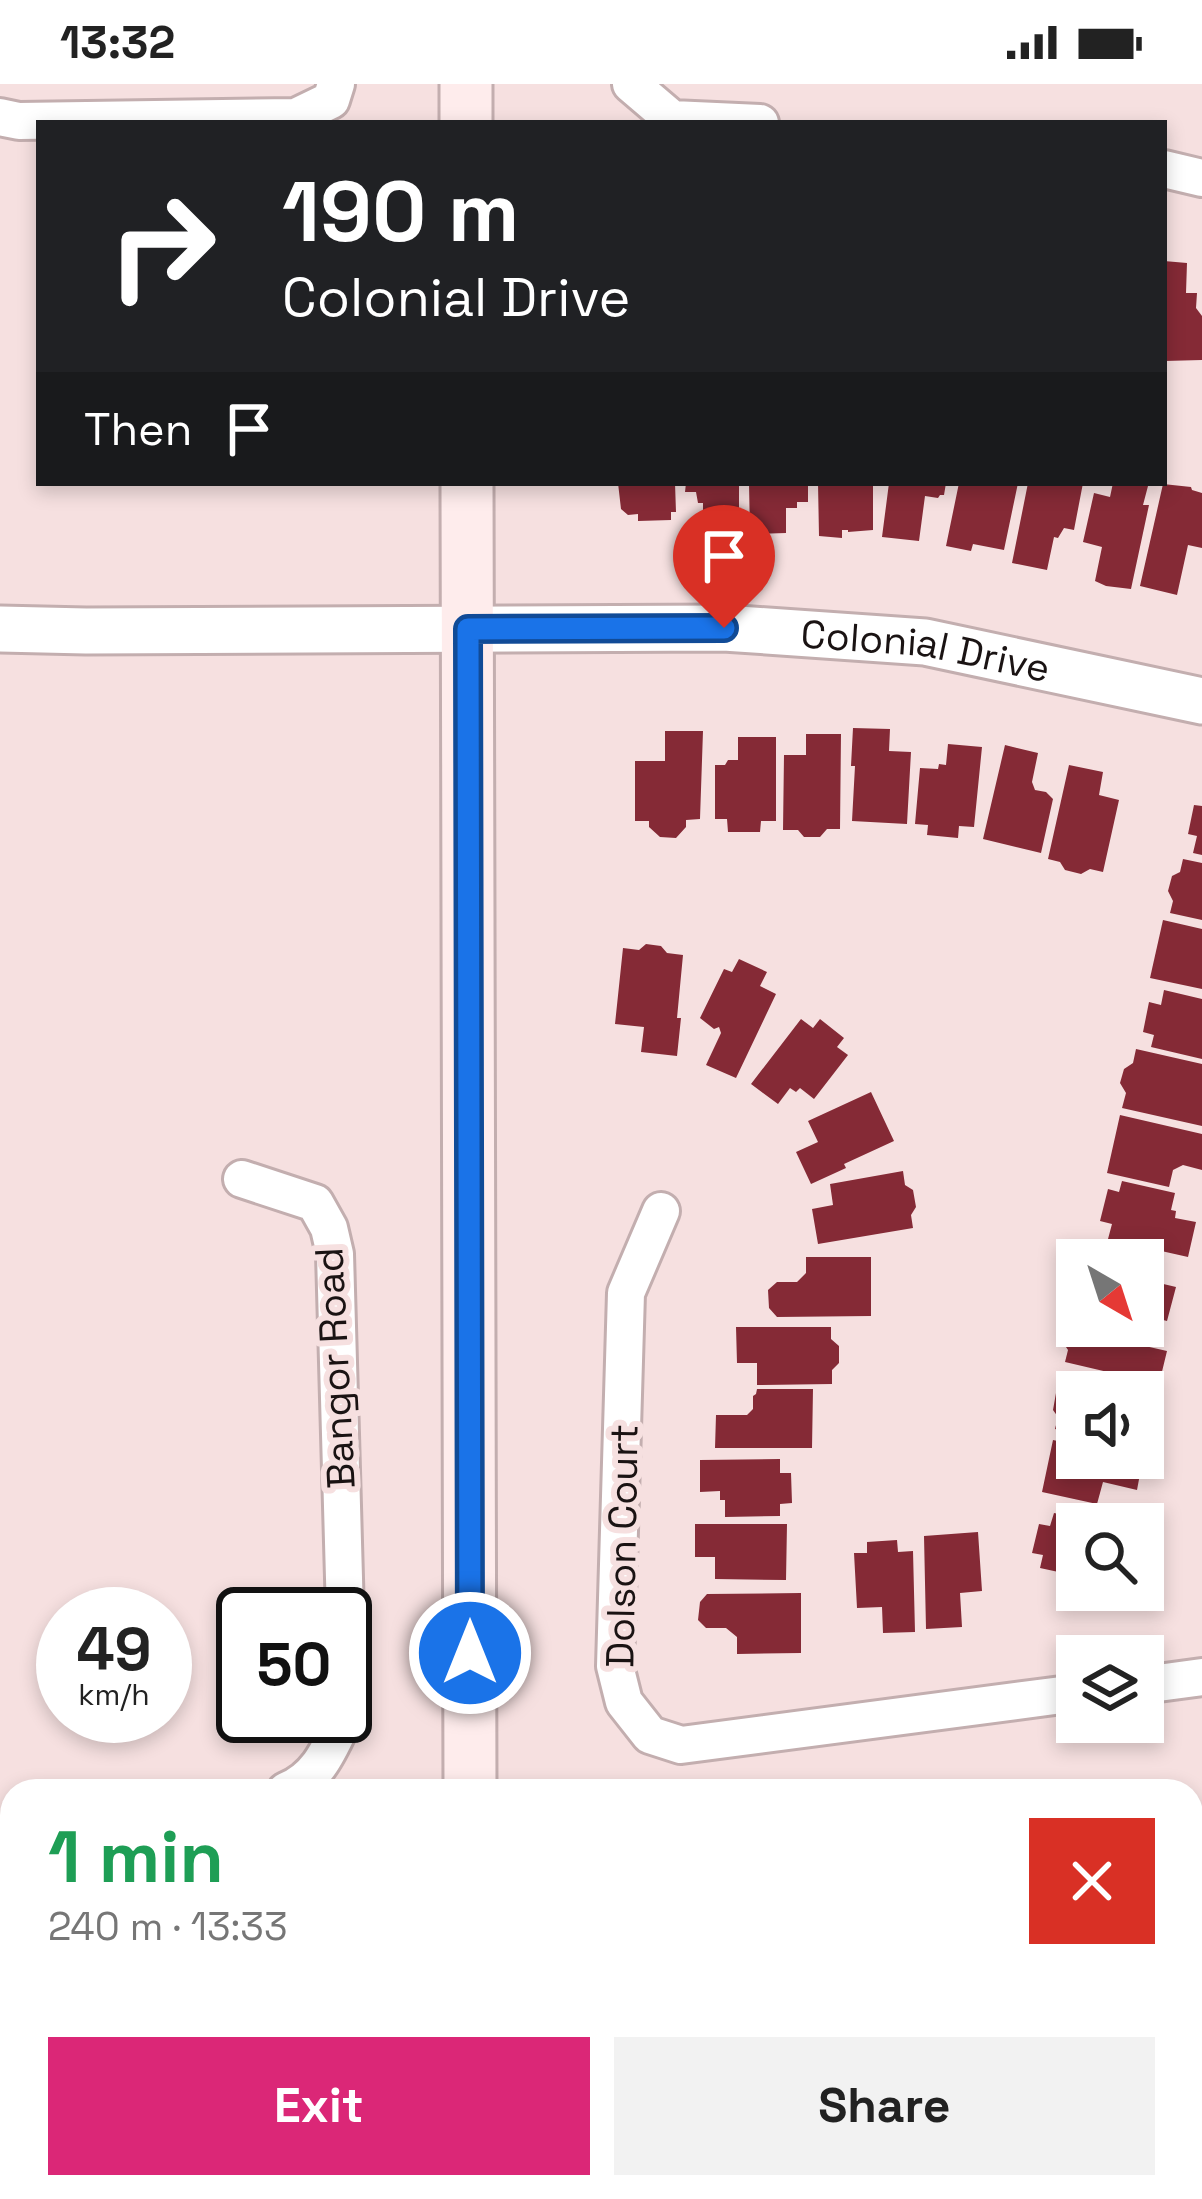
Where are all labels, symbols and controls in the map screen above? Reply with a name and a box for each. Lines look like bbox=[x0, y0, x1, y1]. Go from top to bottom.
text: 13:32 bbox=[60, 14, 175, 71]
text: 190 m bbox=[282, 158, 519, 266]
icon: right bbox=[84, 168, 240, 324]
text: Colonial Drive bbox=[282, 263, 631, 332]
icon: arrive bbox=[216, 396, 282, 462]
text: Then bbox=[84, 401, 192, 458]
pin bbox=[673, 505, 775, 628]
icon: arrive bbox=[691, 523, 757, 589]
street label: Colonial Drive bbox=[799, 609, 1055, 692]
north arrow bbox=[1056, 1239, 1164, 1347]
map controls bbox=[1056, 1239, 1164, 1743]
street label: Bangor Road bbox=[304, 1246, 366, 1490]
button: sound bbox=[1056, 1371, 1164, 1479]
street label: Dolson Court bbox=[595, 1424, 649, 1668]
button: search bbox=[1056, 1503, 1164, 1611]
speed limit sign: 50 bbox=[216, 1587, 372, 1743]
position arrow bbox=[407, 1590, 533, 1716]
text: 49 bbox=[76, 1611, 152, 1688]
button: layers bbox=[1056, 1635, 1164, 1743]
text: km/h bbox=[78, 1675, 150, 1714]
text: 1 min bbox=[48, 1811, 224, 1903]
button: close bbox=[1029, 1818, 1155, 1944]
text: 240 m · 13:33 bbox=[48, 1902, 287, 1951]
button: Exit bbox=[48, 2037, 590, 2175]
button: Share bbox=[614, 2037, 1155, 2175]

